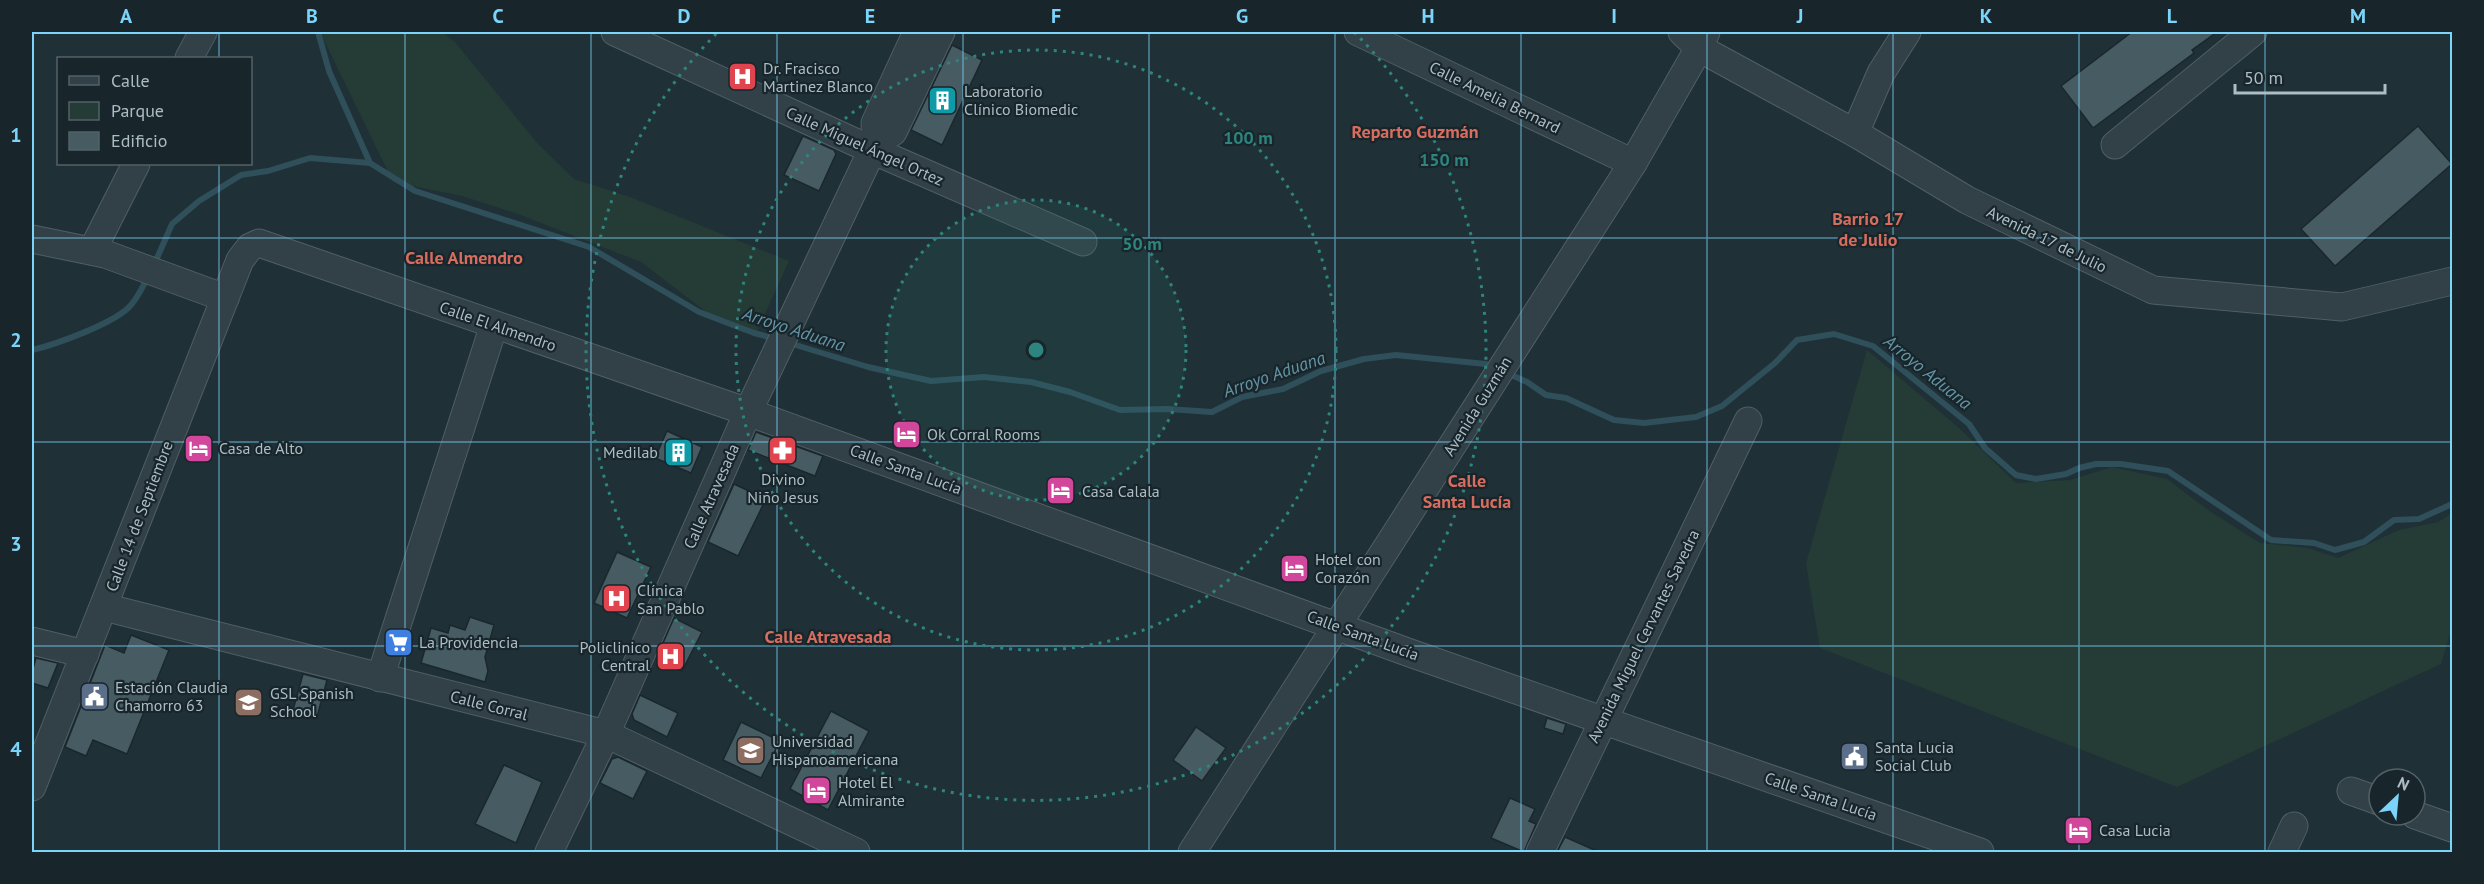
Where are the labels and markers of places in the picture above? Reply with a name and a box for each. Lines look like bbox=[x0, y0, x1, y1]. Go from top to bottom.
place label: Dr. Fracisco Martinez Blanco bbox=[763, 58, 873, 96]
hospital icon: Dr. Fracisco Martinez Blanco bbox=[726, 61, 758, 93]
place label: Laboratorio Clínico Biomedic bbox=[964, 81, 1078, 119]
building icon: Laboratorio Clínico Biomedic bbox=[927, 84, 959, 116]
centre of rings bbox=[1026, 340, 1046, 360]
hotel icon: Ok Corral Rooms bbox=[890, 418, 922, 450]
place label: Ok Corral Rooms bbox=[927, 424, 1040, 444]
hotel icon: Casa de Alto bbox=[182, 432, 214, 464]
pharmacy icon: Divino Niño Jesus bbox=[767, 435, 799, 467]
building icon: Medilab bbox=[663, 436, 695, 468]
place label: Casa de Alto bbox=[219, 438, 303, 458]
place label: Medilab bbox=[603, 442, 658, 462]
place label: Divino Niño Jesus bbox=[747, 469, 819, 507]
hotel icon: Casa Calala bbox=[1045, 475, 1077, 507]
place label: Casa Calala bbox=[1082, 481, 1160, 501]
place label: Hotel con Corazón bbox=[1315, 549, 1381, 587]
hotel icon: Hotel con Corazón bbox=[1278, 552, 1310, 584]
place label: Clínica San Pablo bbox=[637, 580, 705, 618]
hospital icon: Clínica San Pablo bbox=[600, 583, 632, 615]
supermarket icon: La Providencia bbox=[382, 626, 414, 658]
place label: La Providencia bbox=[419, 632, 518, 652]
place label: Policlinico Central bbox=[579, 637, 650, 675]
hospital icon: Policlinico Central bbox=[655, 640, 687, 672]
place label: Estación Claudia Chamorro 63 bbox=[115, 677, 228, 715]
public building icon: Estación Claudia Chamorro 63 bbox=[78, 680, 110, 712]
place label: GSL Spanish School bbox=[270, 683, 354, 721]
school or university icon: GSL Spanish School bbox=[233, 686, 265, 718]
place label: Universidad Hispanoamericana bbox=[772, 731, 898, 769]
school or university icon: Universidad Hispanoamericana bbox=[735, 734, 767, 766]
place label: Santa Lucia Social Club bbox=[1875, 737, 1954, 775]
public building icon: Santa Lucia Social Club bbox=[1838, 740, 1870, 772]
place label: Hotel El Almirante bbox=[838, 772, 905, 810]
hotel icon: Hotel El Almirante bbox=[801, 775, 833, 807]
hotel icon: Casa Lucia bbox=[2062, 814, 2094, 846]
place label: Casa Lucia bbox=[2099, 820, 2171, 840]

